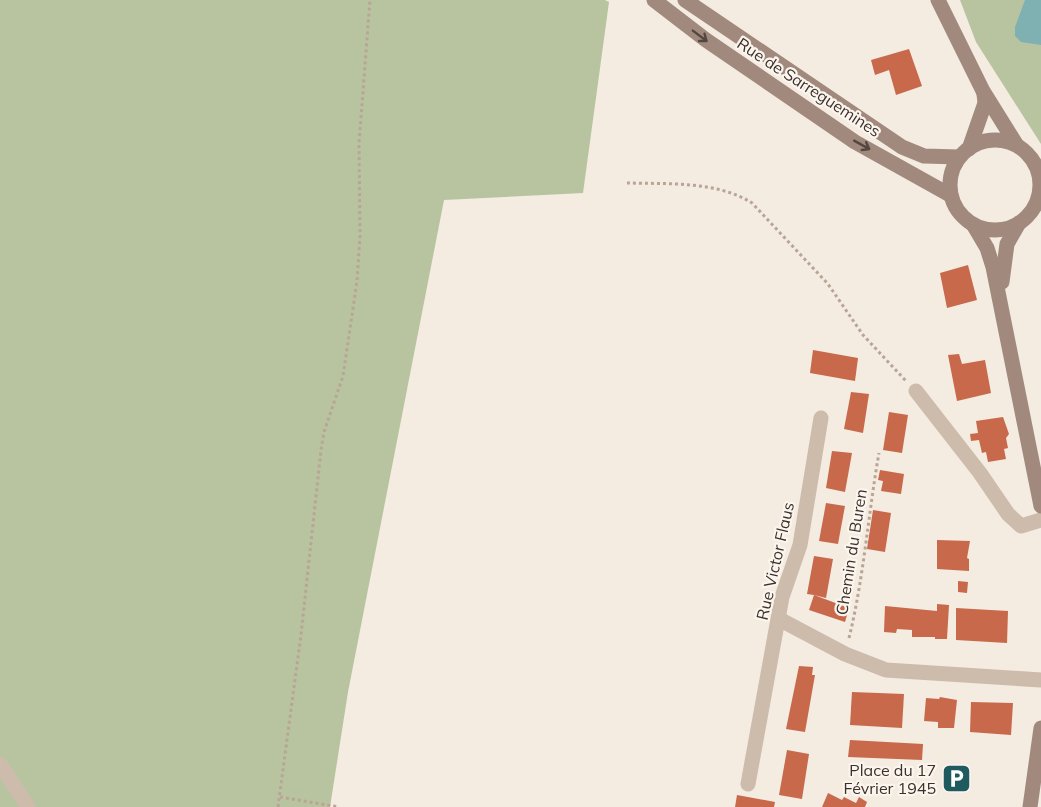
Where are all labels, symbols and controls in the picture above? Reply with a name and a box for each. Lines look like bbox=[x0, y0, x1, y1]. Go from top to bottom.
one-way arrow bbox=[692, 30, 708, 42]
street label: Rue de Sarreguemines bbox=[734, 33, 884, 141]
one-way arrow bbox=[853, 139, 870, 151]
street label: Chemin du Buren bbox=[831, 488, 871, 616]
street label: Rue Victor Flaus bbox=[752, 500, 798, 622]
place label: Place du 17 Février 1945 bbox=[844, 760, 936, 798]
parking icon: Place du 17 Février 1945 bbox=[941, 763, 973, 795]

